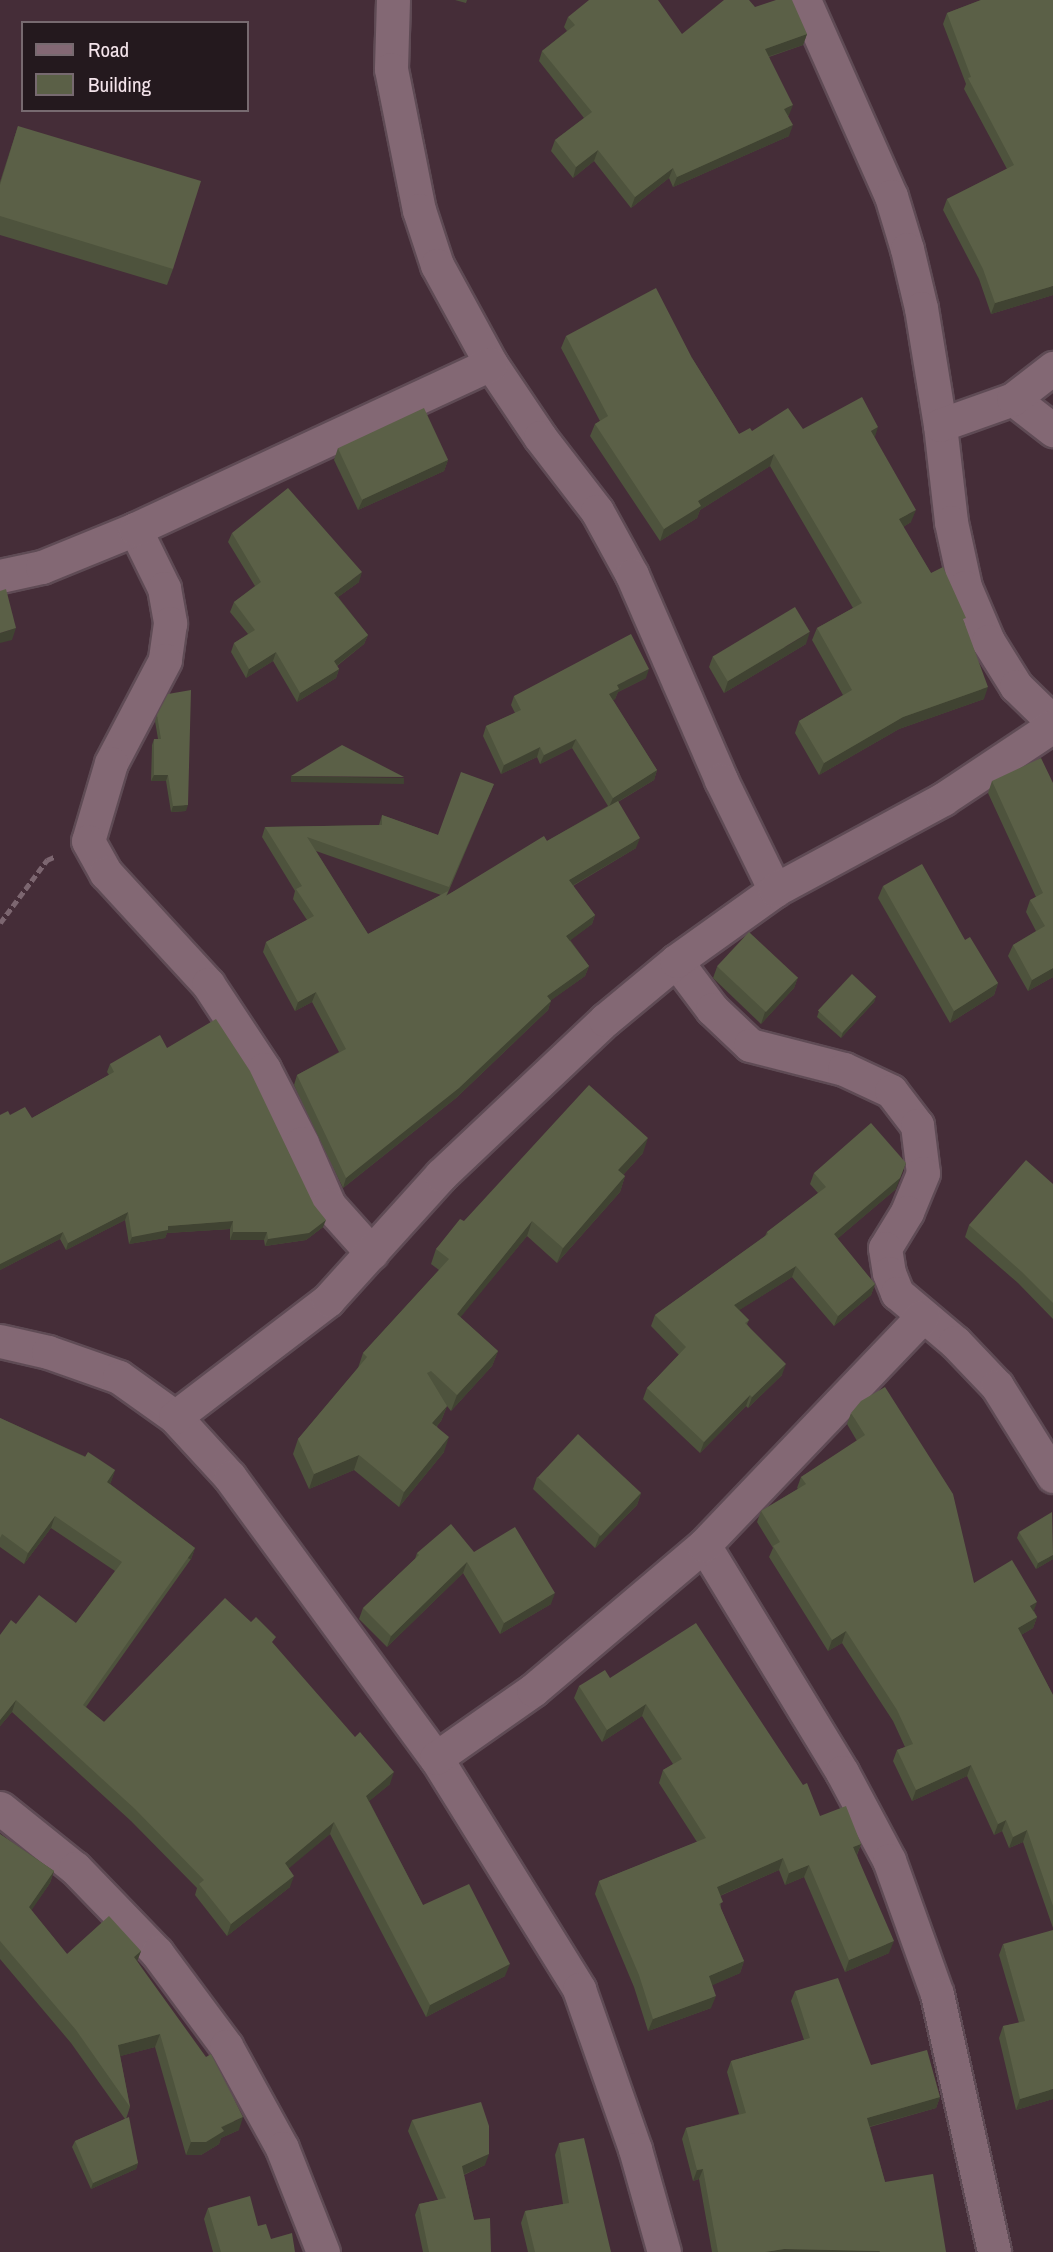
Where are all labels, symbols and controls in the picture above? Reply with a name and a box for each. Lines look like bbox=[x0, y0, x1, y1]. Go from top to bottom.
legend bbox=[21, 21, 248, 112]
text: Road bbox=[88, 35, 129, 64]
text: Building bbox=[88, 70, 151, 99]

